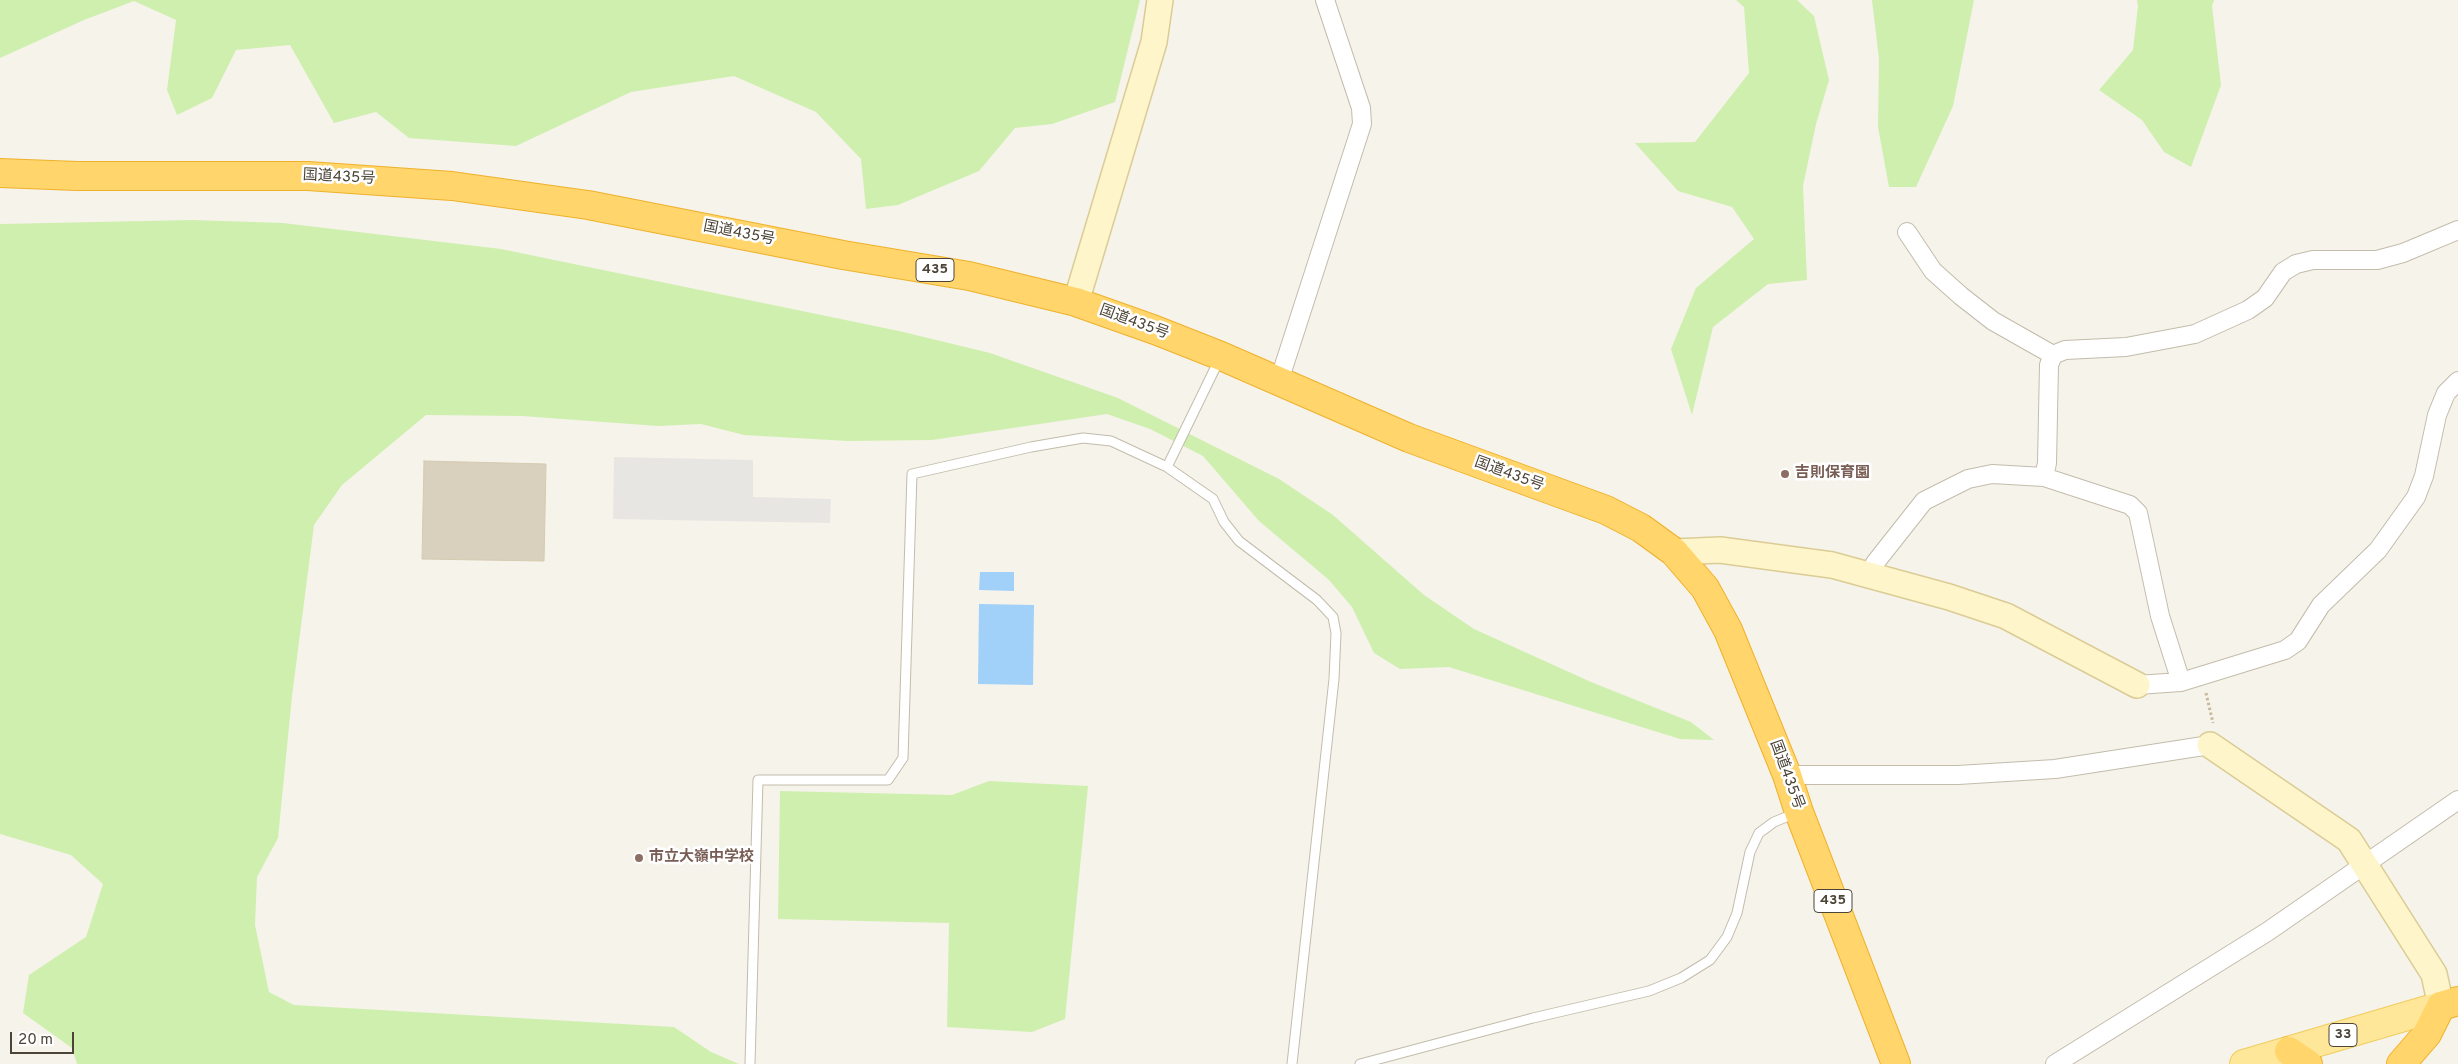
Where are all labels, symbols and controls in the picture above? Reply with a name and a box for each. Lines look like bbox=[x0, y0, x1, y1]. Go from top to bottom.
street label: 国道435号 bbox=[302, 167, 376, 189]
street label: 国道435号 bbox=[702, 218, 776, 250]
road number: 435 bbox=[916, 258, 954, 282]
street label: 国道435号 bbox=[1097, 302, 1171, 344]
street label: 国道435号 bbox=[1472, 454, 1546, 496]
place label: 吉則保育園 bbox=[1795, 465, 1870, 483]
marker: 吉則保育園 bbox=[1779, 468, 1791, 480]
street label: 国道435号 bbox=[1765, 738, 1807, 812]
place label: 市立大嶺中学校 bbox=[649, 849, 754, 867]
marker: 市立大嶺中学校 bbox=[633, 852, 645, 864]
road number: 435 bbox=[1814, 889, 1852, 912]
scale bar bbox=[12, 1022, 76, 1054]
road number: 33 bbox=[2329, 1024, 2357, 1046]
text: 20 m bbox=[18, 1031, 53, 1050]

